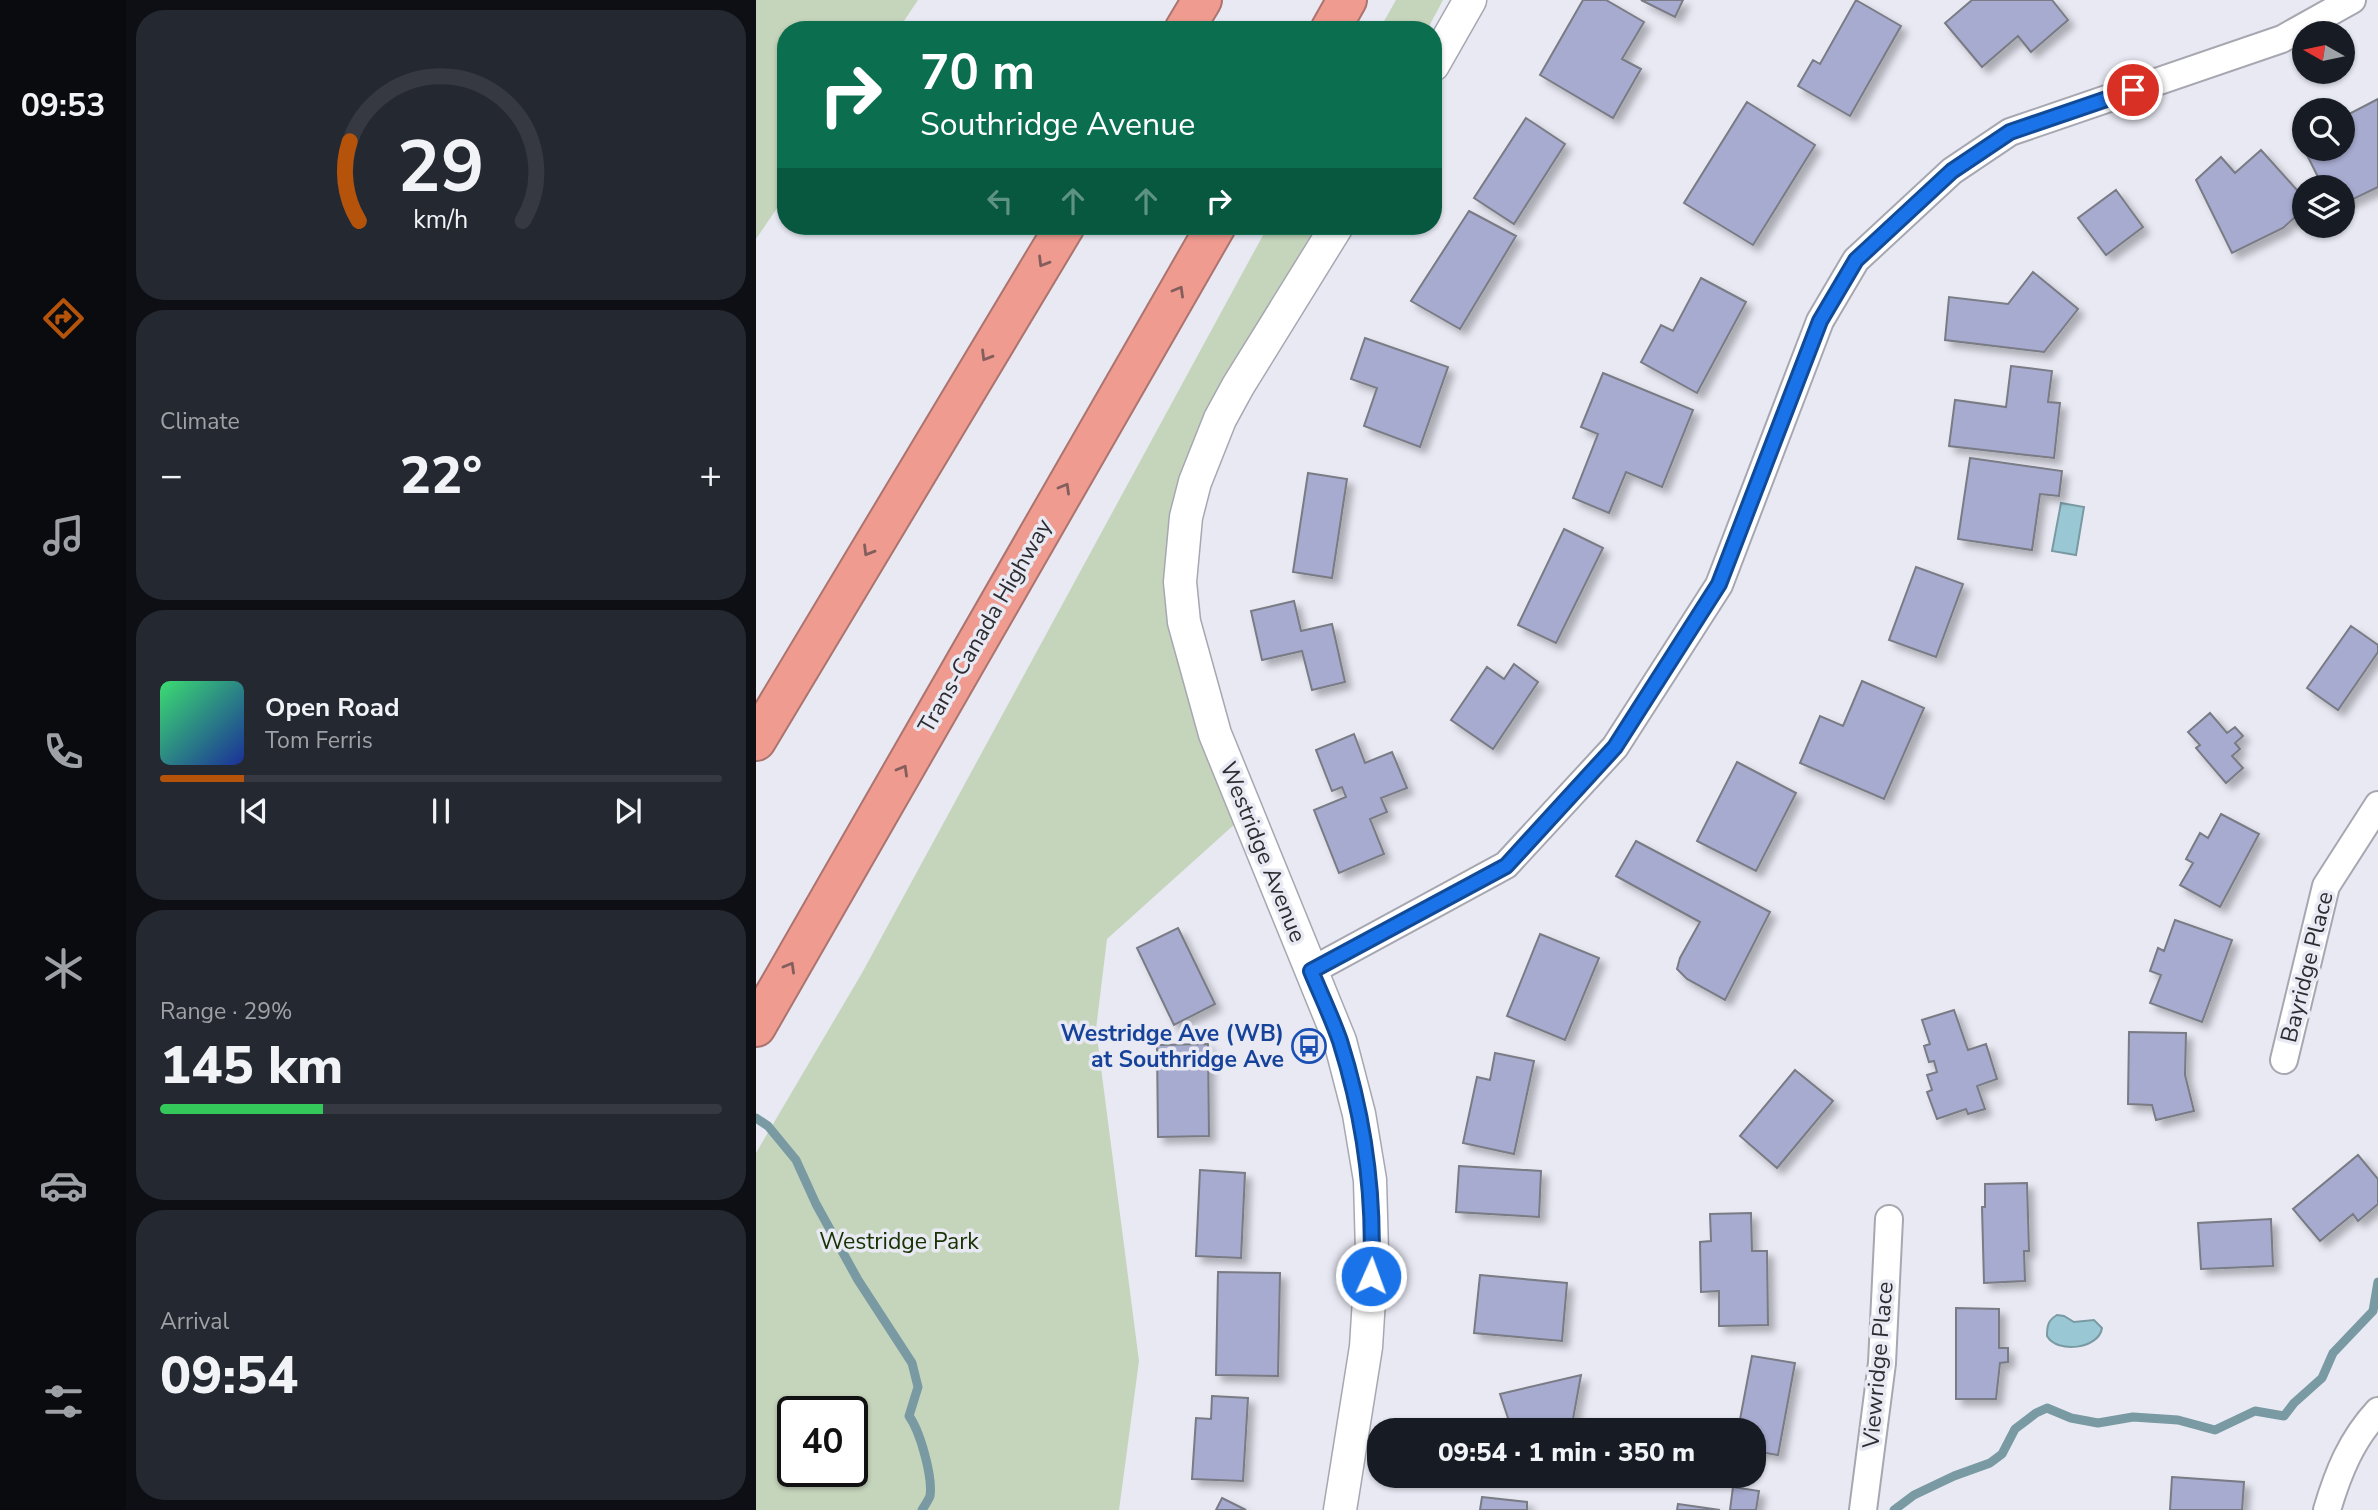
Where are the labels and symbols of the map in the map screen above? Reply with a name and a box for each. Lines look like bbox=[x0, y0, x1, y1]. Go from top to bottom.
north arrow bbox=[2292, 21, 2356, 84]
pin bbox=[2103, 60, 2163, 120]
one-way arrow bbox=[1039, 254, 1052, 267]
one-way arrow bbox=[1171, 285, 1184, 298]
one-way arrow bbox=[982, 349, 995, 362]
one-way arrow bbox=[1057, 482, 1070, 495]
street label: Trans-Canada Highway bbox=[911, 513, 1059, 739]
one-way arrow bbox=[864, 544, 877, 557]
street label: Westridge Avenue bbox=[1213, 757, 1313, 947]
one-way arrow bbox=[895, 764, 908, 777]
street label: Bayridge Place bbox=[2273, 888, 2341, 1046]
one-way arrow bbox=[782, 962, 795, 975]
place label: Westridge Ave (WB) at Southridge Ave bbox=[1061, 1018, 1284, 1075]
bus stop icon: Westridge Ave (WB) at Southridge Ave bbox=[1290, 1027, 1328, 1065]
park label: Westridge Park bbox=[819, 1226, 979, 1257]
position arrow bbox=[1334, 1239, 1408, 1313]
street label: Viewridge Place bbox=[1855, 1280, 1901, 1451]
speed limit sign: 40 bbox=[777, 1396, 868, 1487]

